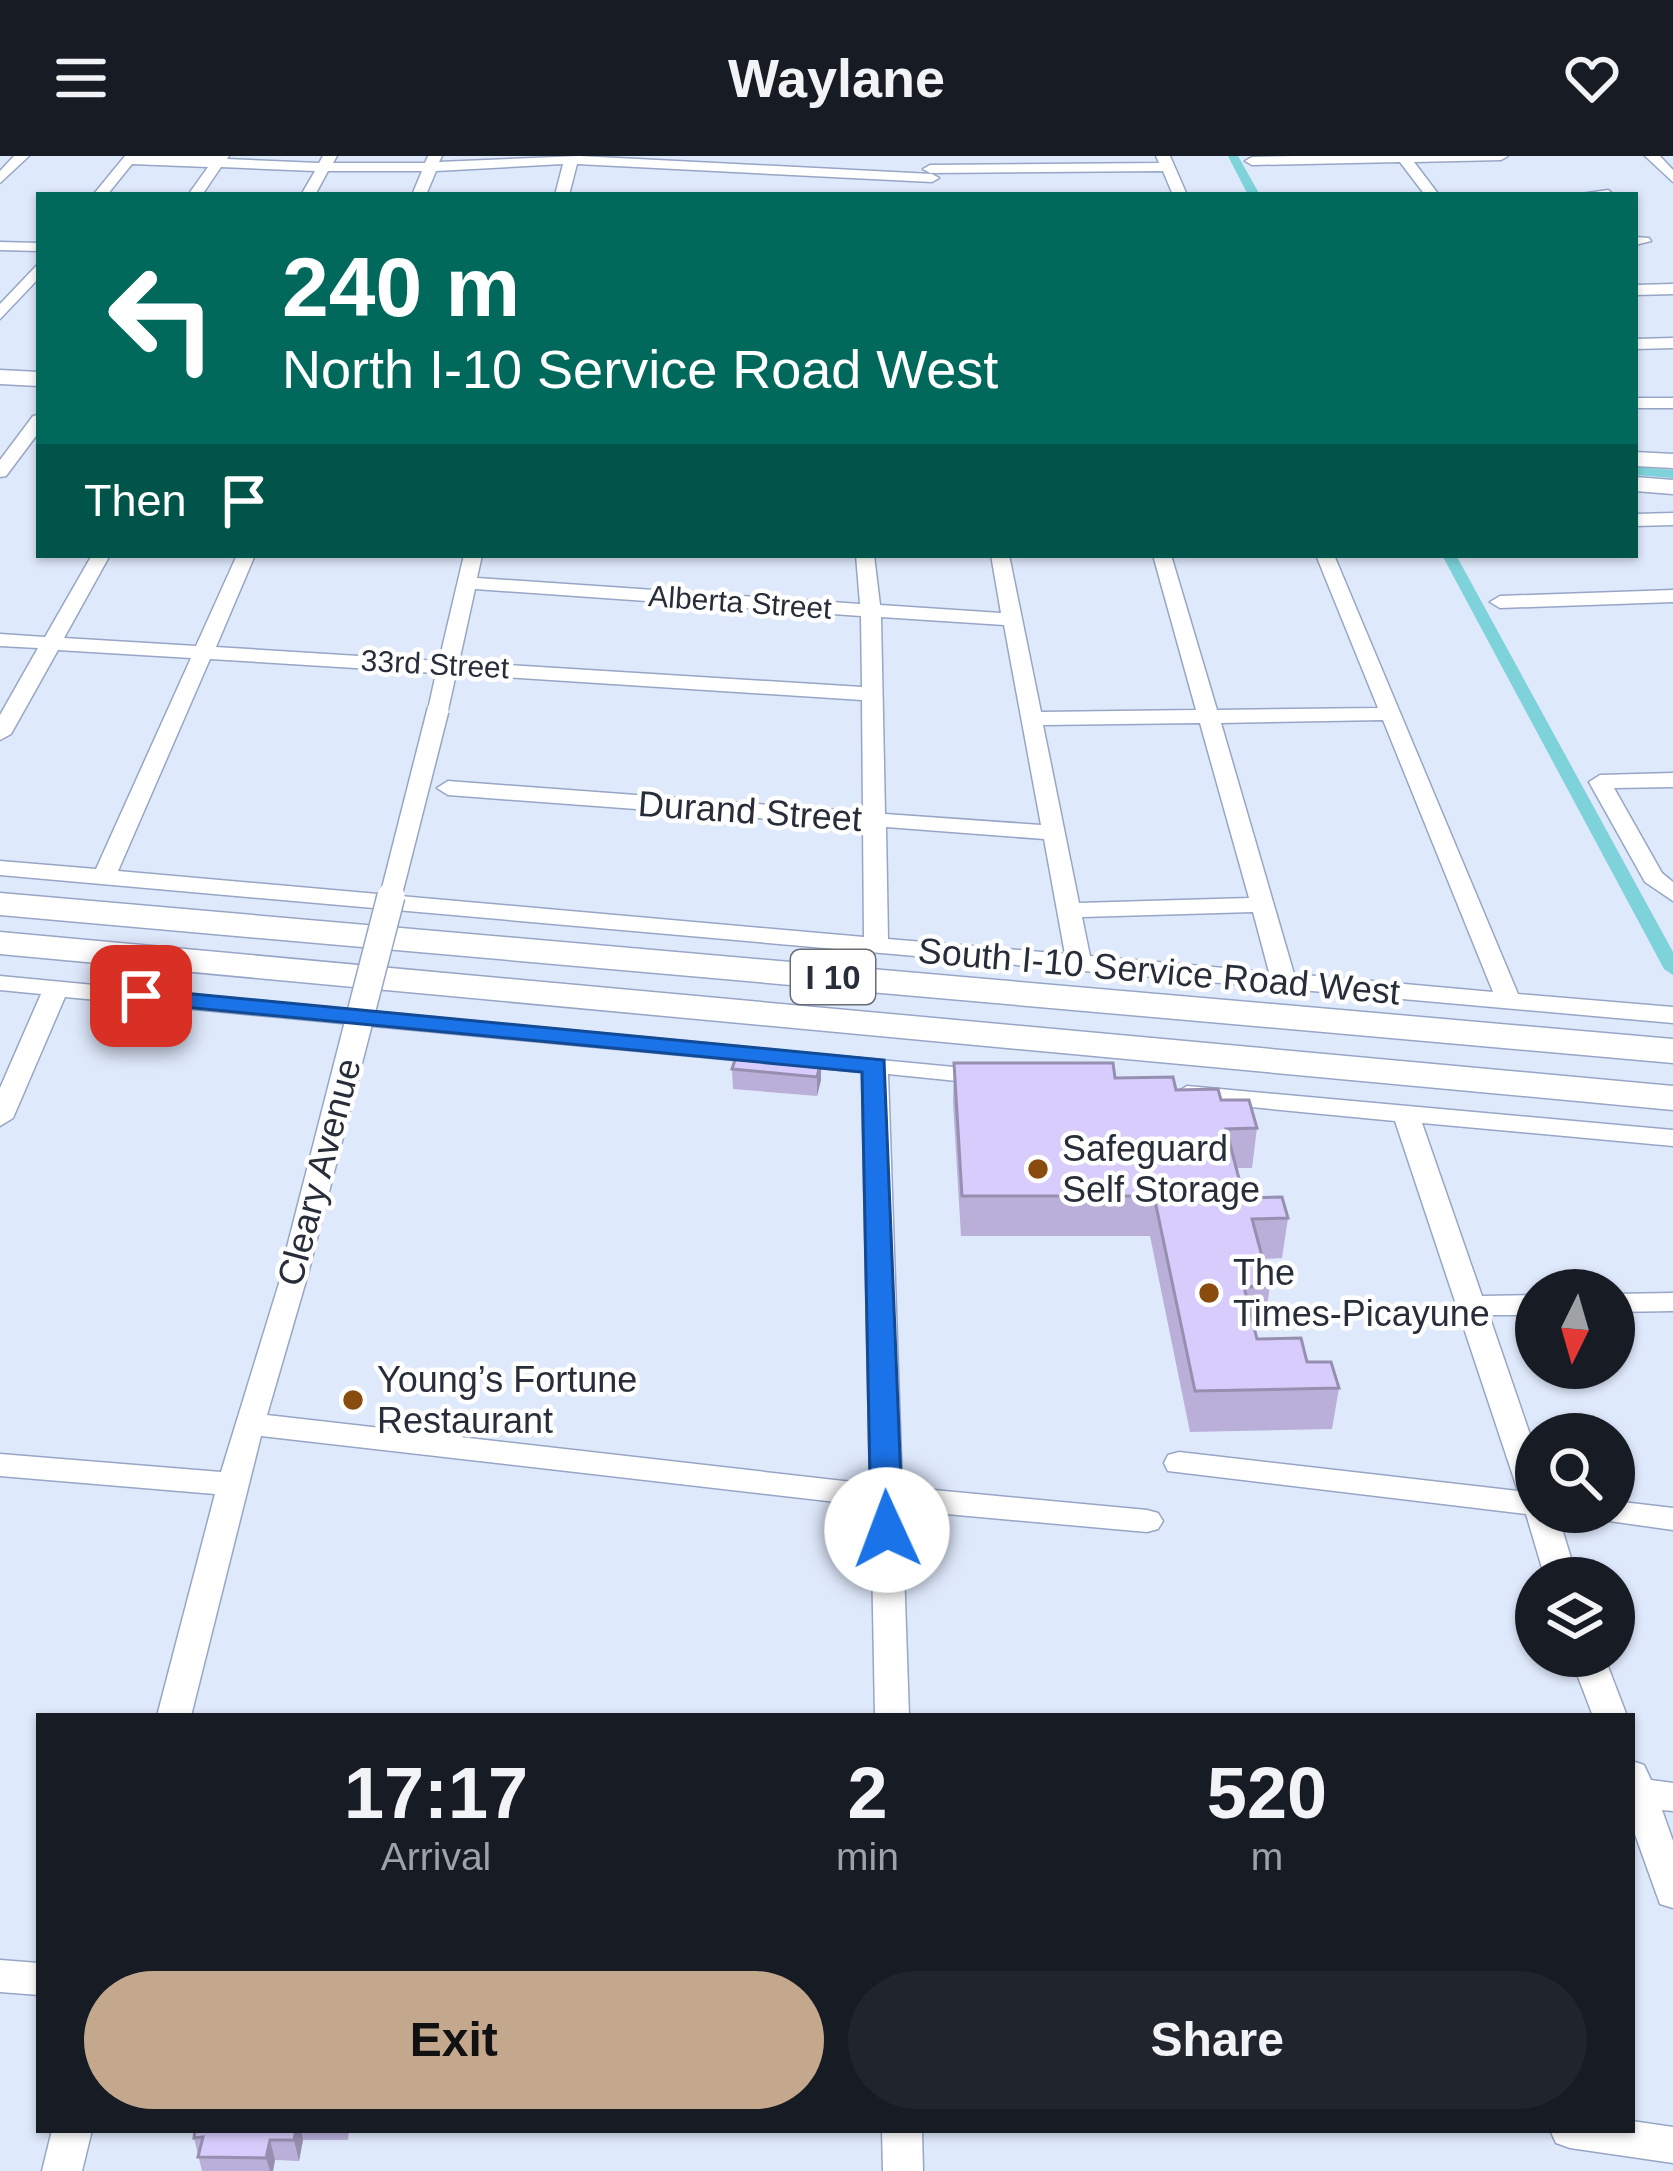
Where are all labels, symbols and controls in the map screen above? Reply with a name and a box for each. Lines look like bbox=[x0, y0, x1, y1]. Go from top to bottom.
icon: menu bbox=[48, 45, 114, 111]
icon: heart bbox=[1559, 45, 1625, 111]
text: Waylane bbox=[728, 48, 945, 108]
icon: left bbox=[84, 240, 240, 396]
text: 240 m bbox=[282, 240, 520, 334]
text: North I-10 Service Road West bbox=[282, 339, 998, 399]
icon: arrive bbox=[211, 468, 277, 534]
text: Then bbox=[84, 475, 187, 526]
street label: Alberta Street bbox=[647, 579, 833, 625]
street label: 33rd Street bbox=[360, 644, 511, 684]
street label: Durand Street bbox=[637, 783, 863, 839]
street label: South I-10 Service Road West bbox=[916, 930, 1402, 1012]
pin bbox=[90, 945, 192, 1047]
road number: I 10 bbox=[791, 950, 875, 1004]
icon: arrive bbox=[108, 963, 174, 1029]
street label: Cleary Avenue bbox=[269, 1054, 369, 1290]
place label: Safeguard Self Storage bbox=[1062, 1128, 1260, 1210]
marker: Safeguard Self Storage bbox=[1025, 1156, 1051, 1182]
place label: The Times-Picayune bbox=[1233, 1252, 1490, 1334]
north arrow bbox=[1515, 1269, 1635, 1389]
map controls bbox=[1515, 1269, 1635, 1677]
marker: The Times-Picayune bbox=[1196, 1280, 1222, 1306]
place label: Young’s Fortune Restaurant bbox=[377, 1359, 637, 1441]
marker: Young’s Fortune Restaurant bbox=[340, 1387, 366, 1413]
button: search bbox=[1515, 1413, 1635, 1533]
position arrow bbox=[824, 1467, 950, 1593]
button: layers bbox=[1515, 1557, 1635, 1677]
text: 17:17 bbox=[344, 1753, 528, 1833]
text: 2 bbox=[847, 1753, 888, 1833]
text: 520 bbox=[1207, 1753, 1327, 1833]
text: Arrival bbox=[381, 1835, 491, 1878]
text: min bbox=[836, 1835, 899, 1878]
text: m bbox=[1251, 1835, 1283, 1878]
button: Exit bbox=[84, 1971, 824, 2109]
button: Share bbox=[848, 1971, 1587, 2109]

